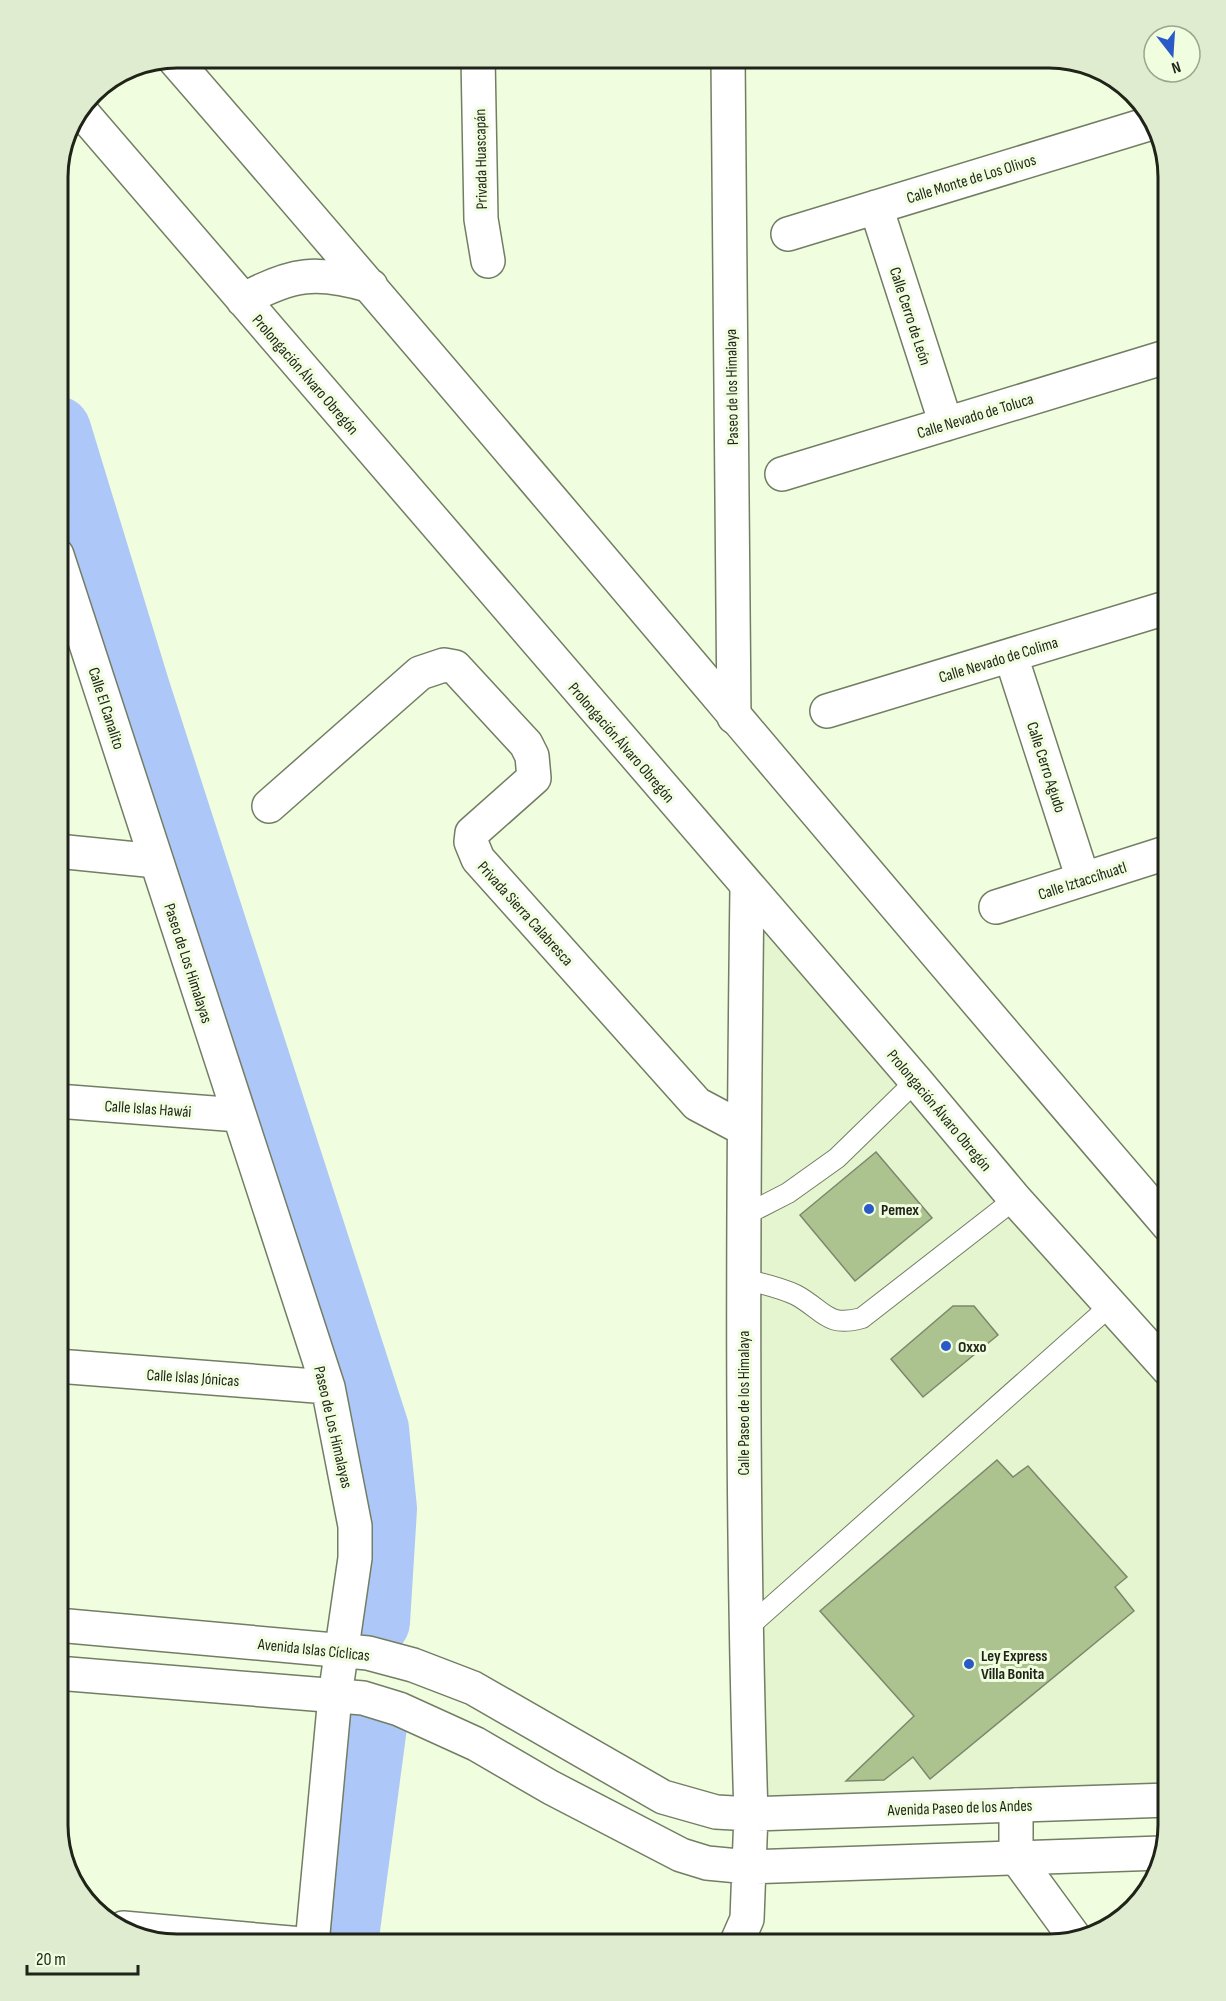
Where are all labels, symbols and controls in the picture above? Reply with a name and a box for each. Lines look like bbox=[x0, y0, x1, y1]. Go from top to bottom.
north arrow bbox=[1142, 24, 1202, 84]
text: N bbox=[1169, 57, 1183, 77]
street label: Privada Huascapán bbox=[471, 109, 492, 209]
street label: Calle Monte de Los Olivos bbox=[904, 151, 1039, 208]
street label: Calle Cerro de León bbox=[885, 265, 934, 368]
street label: Prolongación Álvaro Obregón bbox=[248, 311, 362, 439]
street label: Paseo de los Himalaya bbox=[722, 329, 743, 445]
street label: Calle Nevado de Toluca bbox=[915, 390, 1036, 443]
street label: Calle Nevado de Colima bbox=[937, 633, 1060, 688]
street label: Calle El Canalito bbox=[83, 665, 128, 752]
street label: Prolongación Álvaro Obregón bbox=[564, 679, 678, 807]
street label: Calle Cerro Agudo bbox=[1022, 720, 1069, 815]
street label: Privada Sierra Calabresca bbox=[473, 858, 577, 970]
street label: Calle Iztaccíhuatl bbox=[1036, 858, 1129, 905]
street label: Paseo de Los Himalayas bbox=[159, 901, 216, 1026]
street label: Prolongación Álvaro Obregón bbox=[882, 1046, 995, 1176]
street label: Calle Islas Hawái bbox=[104, 1097, 192, 1122]
place label: Pemex bbox=[881, 1201, 919, 1220]
marker: Pemex bbox=[862, 1202, 876, 1216]
street label: Calle Paseo de los Himalaya bbox=[735, 1331, 754, 1475]
place label: Oxxo bbox=[958, 1338, 986, 1357]
marker: Oxxo bbox=[939, 1339, 953, 1353]
street label: Paseo de Los Himalayas bbox=[309, 1364, 356, 1491]
street label: Calle Islas Jónicas bbox=[146, 1366, 240, 1391]
street label: Avenida Islas Cíclicas bbox=[256, 1635, 371, 1666]
place label: Ley Express Villa Bonita bbox=[981, 1647, 1047, 1684]
marker: Ley Express Villa Bonita bbox=[962, 1657, 976, 1671]
street label: Avenida Paseo de los Andes bbox=[886, 1796, 1033, 1821]
scale bar bbox=[27, 1938, 138, 1976]
text: 20 m bbox=[36, 1949, 66, 1970]

